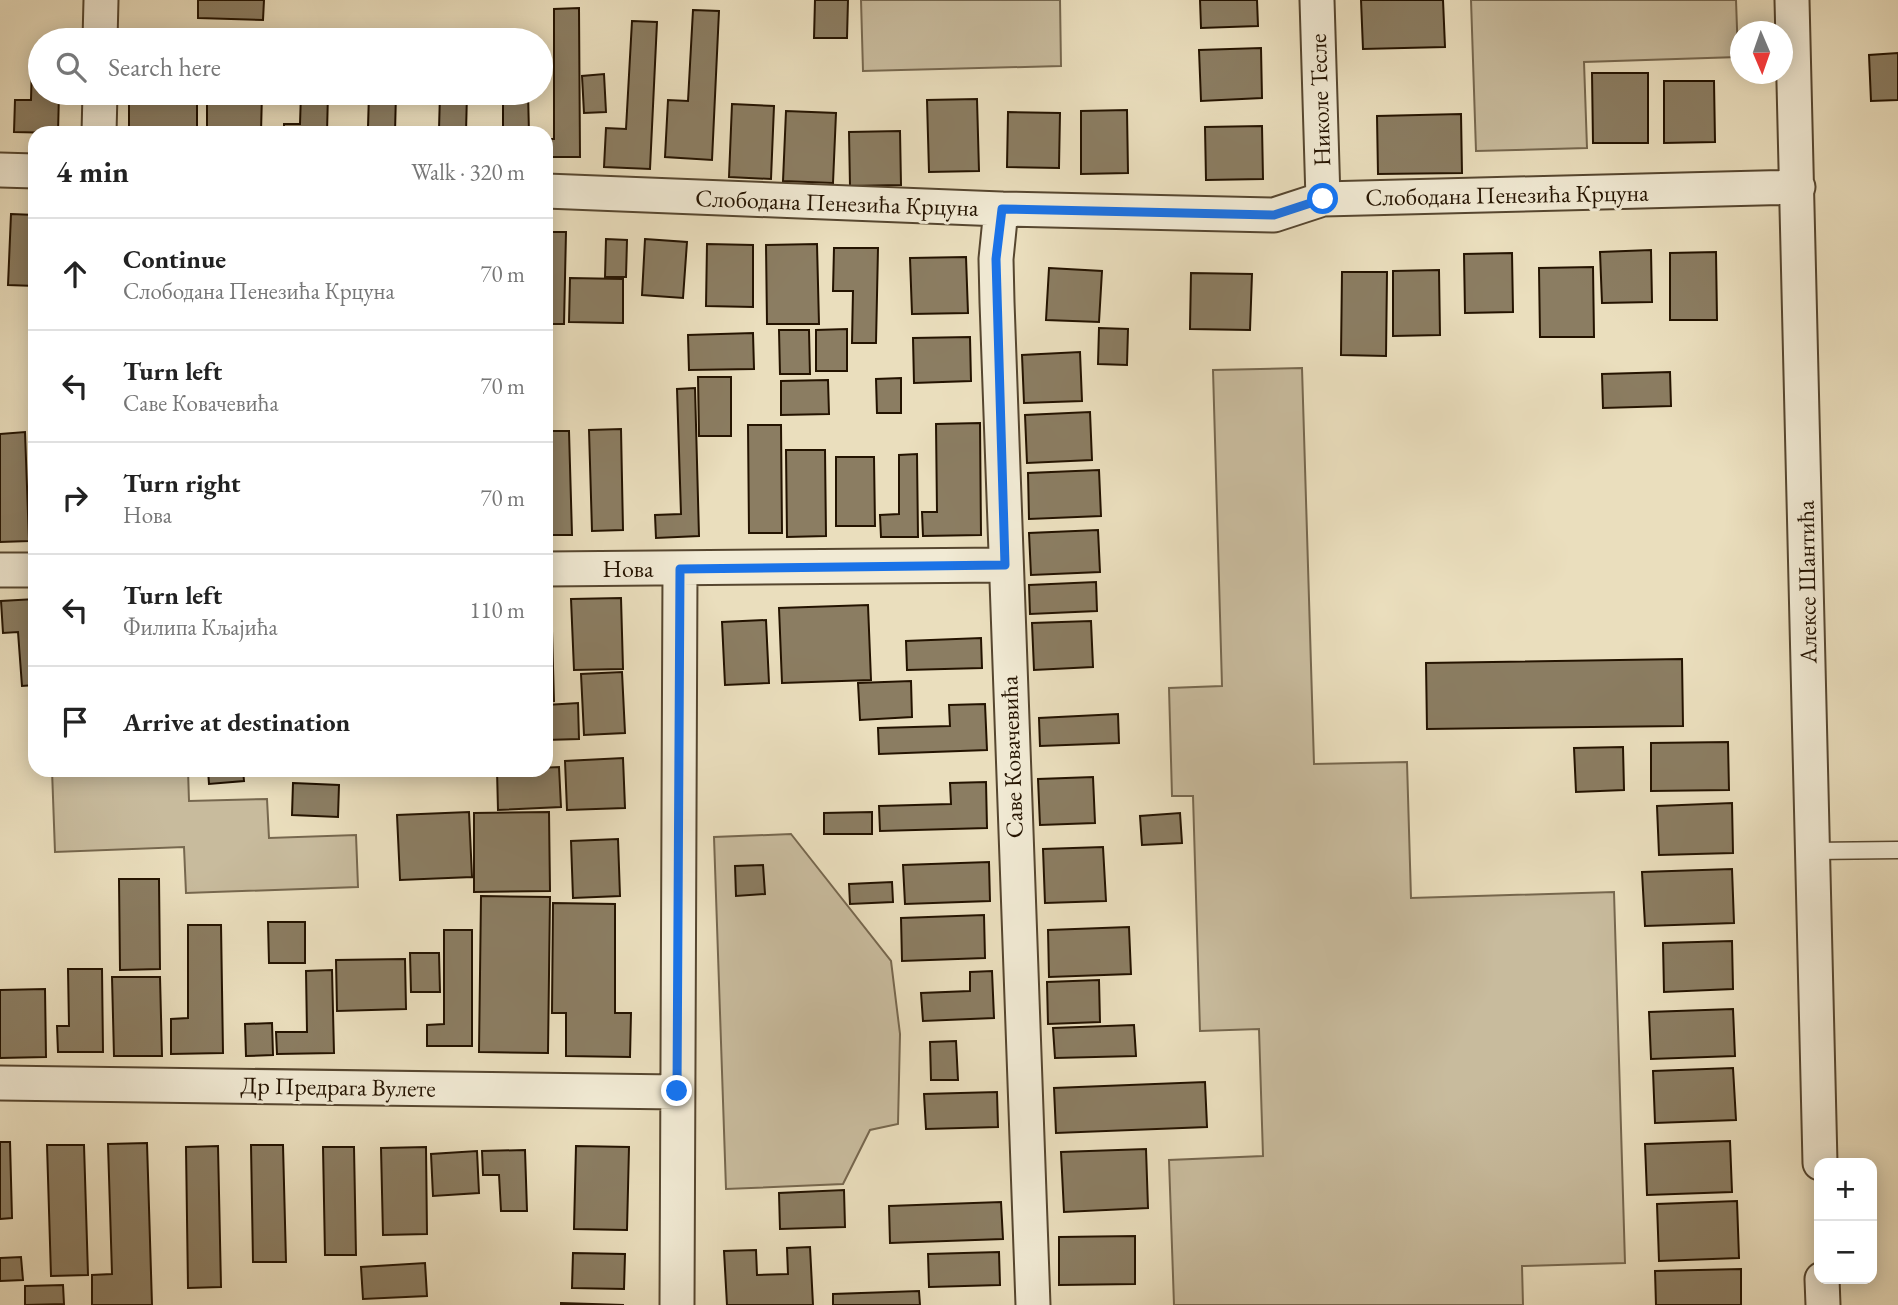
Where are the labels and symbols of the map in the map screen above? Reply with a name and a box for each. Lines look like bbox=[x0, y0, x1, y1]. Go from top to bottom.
north arrow bbox=[1730, 21, 1793, 84]
street label: Николе Тесле bbox=[1302, 33, 1337, 167]
street label: Слободана Пенезића Крцуна bbox=[1365, 177, 1649, 212]
street label: Слободана Пенезића Крцуна bbox=[695, 182, 980, 223]
route start bbox=[1307, 183, 1338, 214]
street label: Алексе Шантића bbox=[1790, 500, 1823, 665]
street label: Нова bbox=[602, 553, 654, 584]
street label: Саве Ковачевића bbox=[993, 675, 1030, 839]
street label: Др Предрага Вулете bbox=[240, 1069, 436, 1104]
route end bbox=[661, 1075, 692, 1106]

